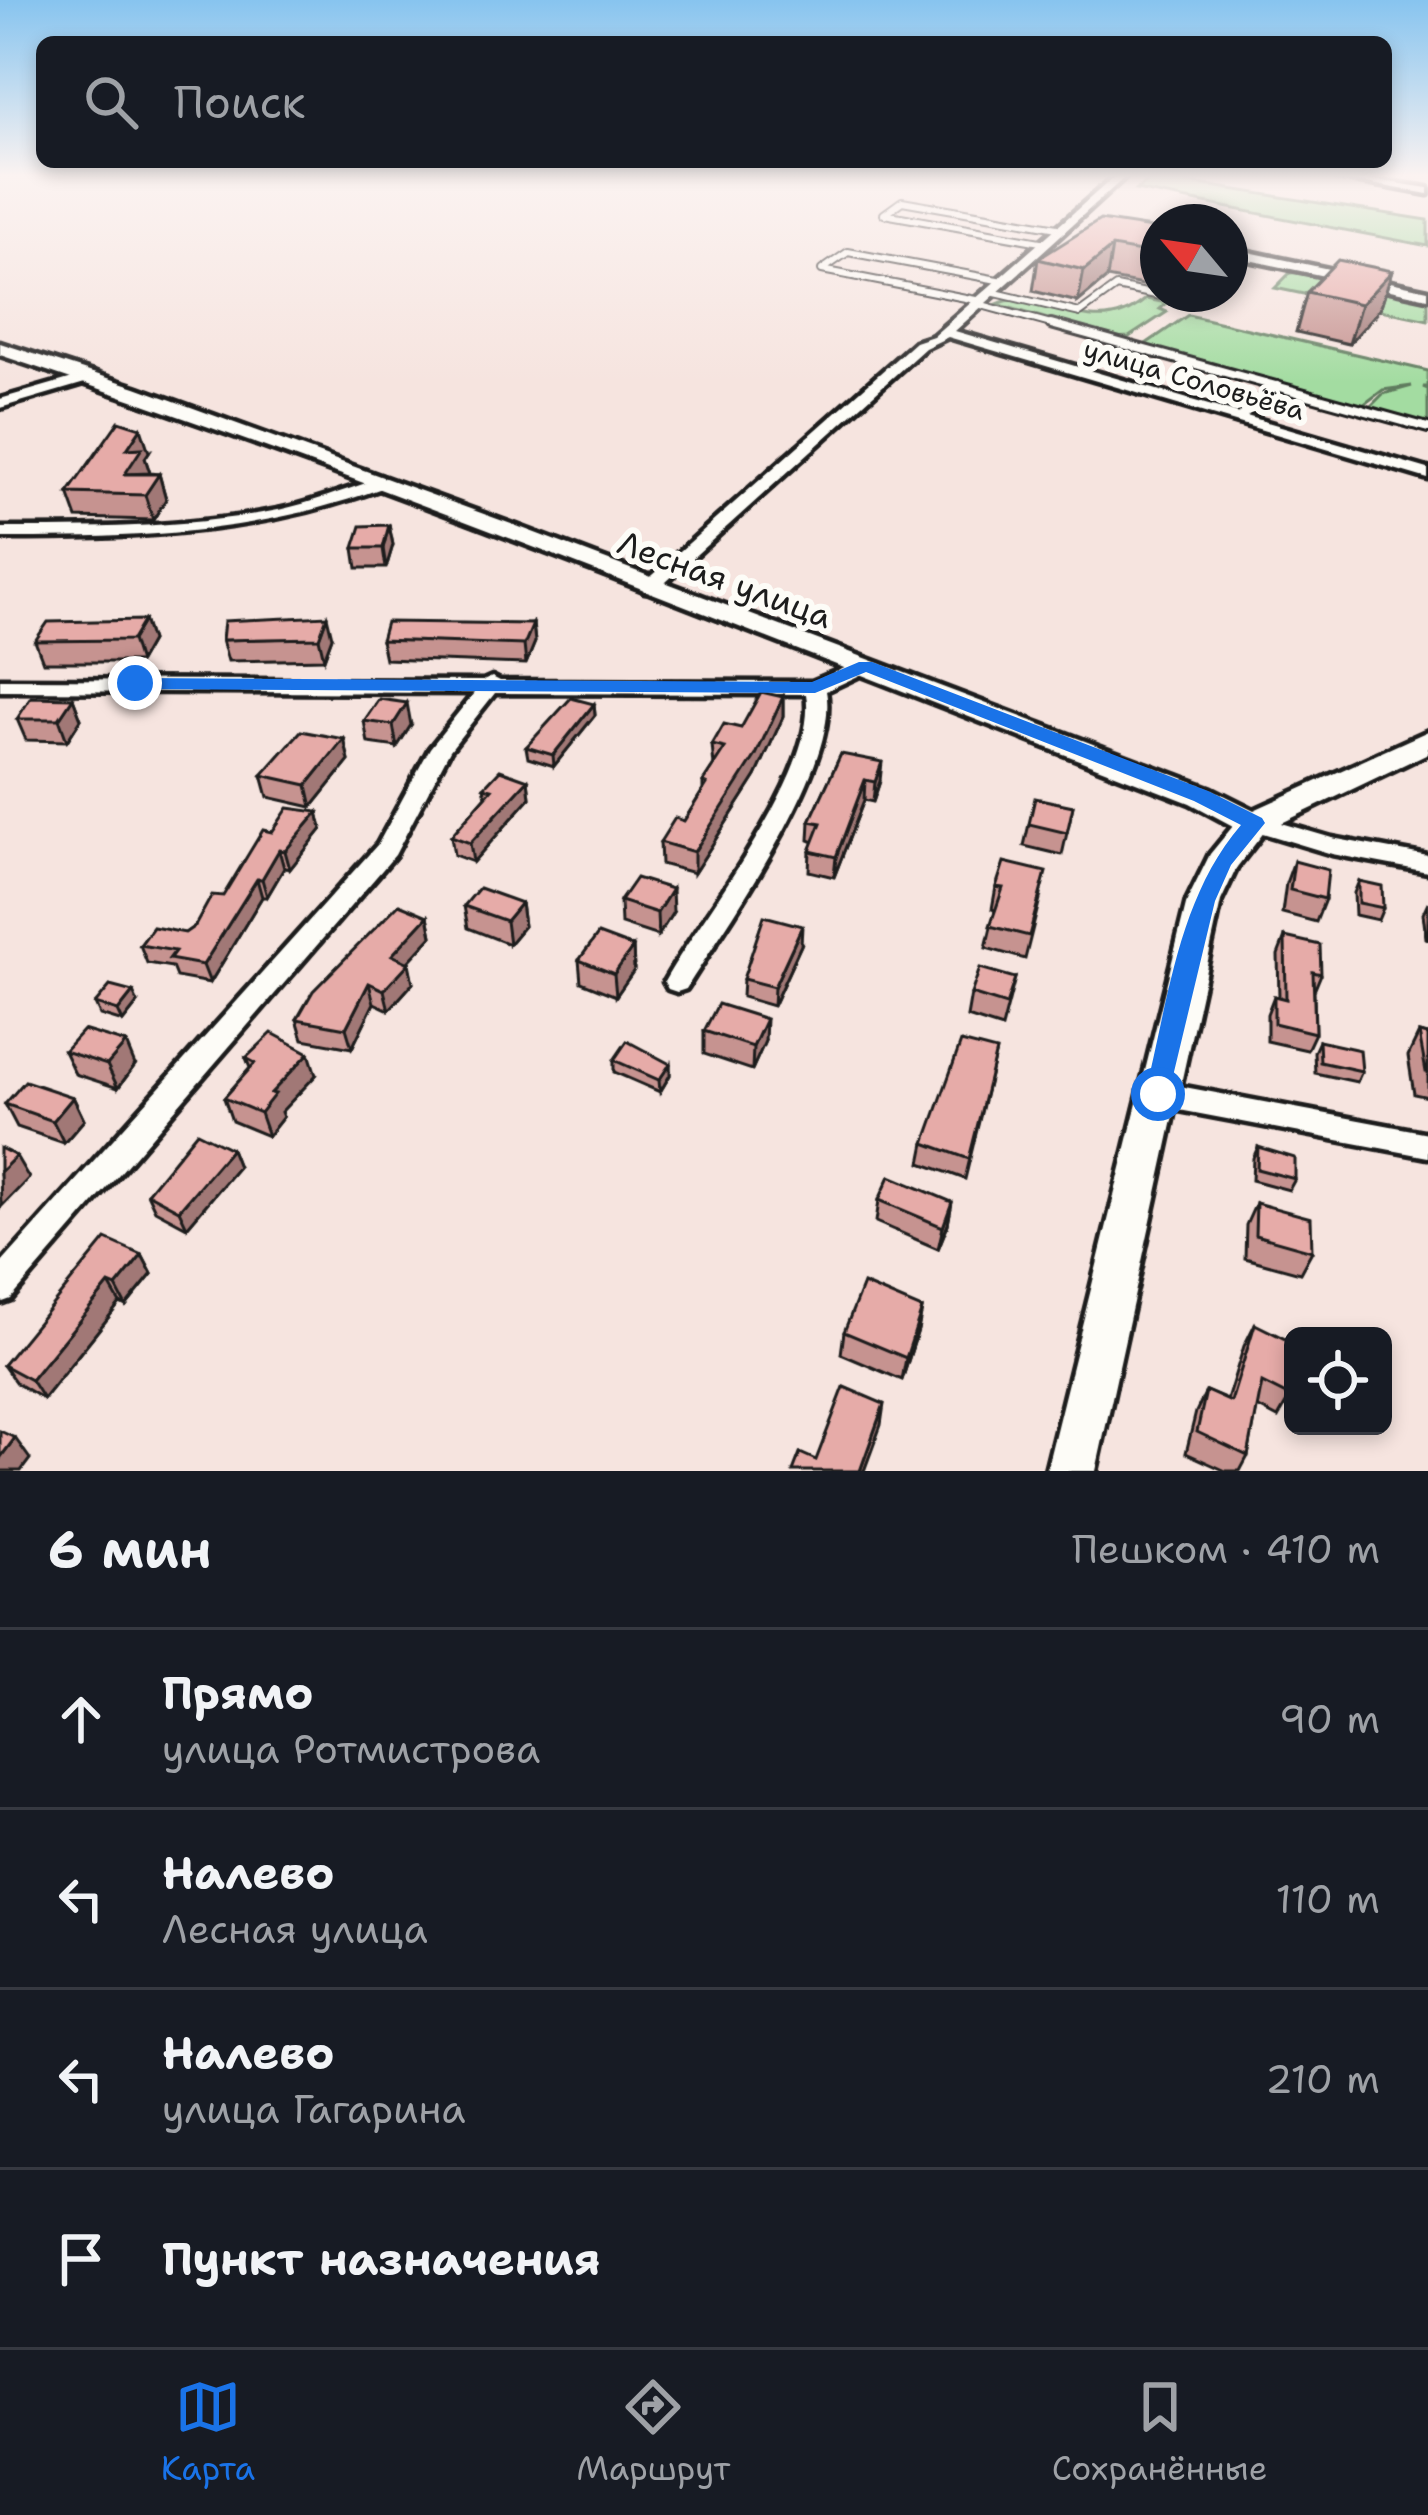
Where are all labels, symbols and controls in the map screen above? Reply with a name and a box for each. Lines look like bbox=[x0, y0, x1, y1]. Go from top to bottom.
search box bbox=[36, 36, 1392, 168]
icon: search bbox=[78, 69, 144, 135]
text: Поиск bbox=[174, 72, 305, 132]
north arrow bbox=[1140, 204, 1248, 312]
street label: улица Соловьёва bbox=[1079, 330, 1309, 429]
street label: Лесная улица bbox=[611, 520, 838, 639]
route end bbox=[108, 656, 162, 710]
route start bbox=[1131, 1067, 1185, 1121]
map controls bbox=[1284, 1327, 1392, 1435]
button: locate bbox=[1284, 1327, 1392, 1435]
text: 6 мин bbox=[48, 1515, 212, 1583]
text: Пешком · 410 m bbox=[1072, 1523, 1380, 1575]
text: Прямо bbox=[162, 1663, 313, 1723]
icon: ahead bbox=[48, 1686, 114, 1752]
text: 90 m bbox=[1279, 1693, 1380, 1745]
text: улица Ротмистрова bbox=[162, 1723, 540, 1775]
text: Налево bbox=[162, 1843, 335, 1903]
icon: left bbox=[48, 1866, 114, 1932]
text: 110 m bbox=[1276, 1873, 1380, 1925]
text: Лесная улица bbox=[162, 1903, 428, 1955]
text: Налево bbox=[162, 2023, 335, 2083]
icon: left bbox=[48, 2046, 114, 2112]
text: 210 m bbox=[1265, 2053, 1380, 2105]
text: улица Гагарина bbox=[162, 2083, 466, 2135]
icon: arrive bbox=[48, 2226, 114, 2292]
text: Пункт назначения bbox=[162, 2229, 601, 2289]
tab: Карта bbox=[161, 2374, 255, 2491]
tab: Маршрут bbox=[576, 2374, 730, 2491]
tab: Сохранённые bbox=[1052, 2374, 1267, 2491]

